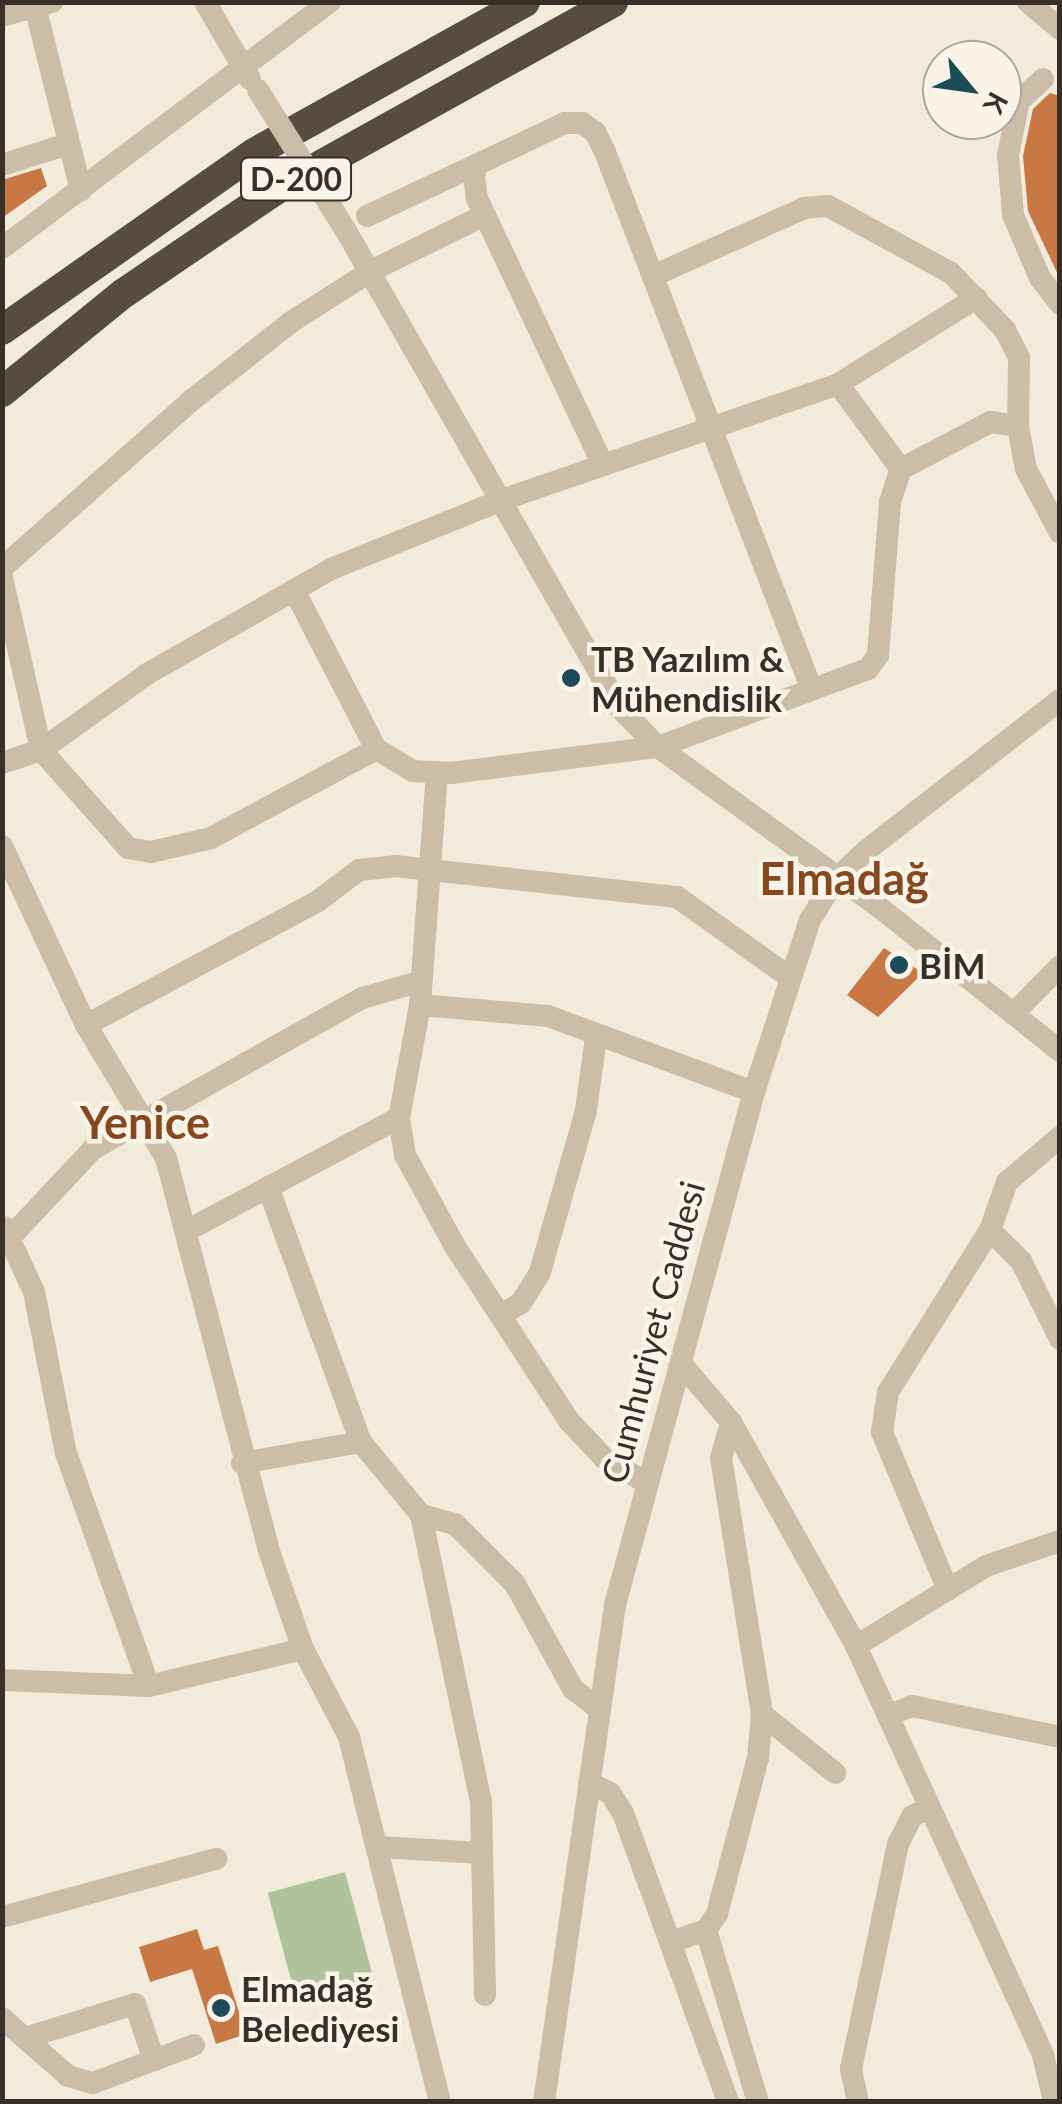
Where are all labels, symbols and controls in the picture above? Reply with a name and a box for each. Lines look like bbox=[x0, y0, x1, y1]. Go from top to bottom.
north arrow bbox=[922, 40, 1022, 140]
text: K bbox=[977, 87, 1016, 120]
road number: D-200 bbox=[238, 152, 354, 206]
place label: TB Yazılım & Mühendislik bbox=[591, 637, 786, 719]
marker: TB Yazılım & Mühendislik bbox=[560, 667, 582, 689]
district label: Elmadağ bbox=[759, 852, 929, 906]
place label: BİM bbox=[919, 944, 985, 986]
marker: BİM bbox=[888, 954, 910, 976]
district label: Yenice bbox=[80, 1096, 210, 1150]
street label: Cumhuriyet Caddesi bbox=[591, 1176, 713, 1488]
place label: Elmadağ Belediyesi bbox=[241, 1967, 399, 2049]
marker: Elmadağ Belediyesi bbox=[210, 1997, 232, 2019]

